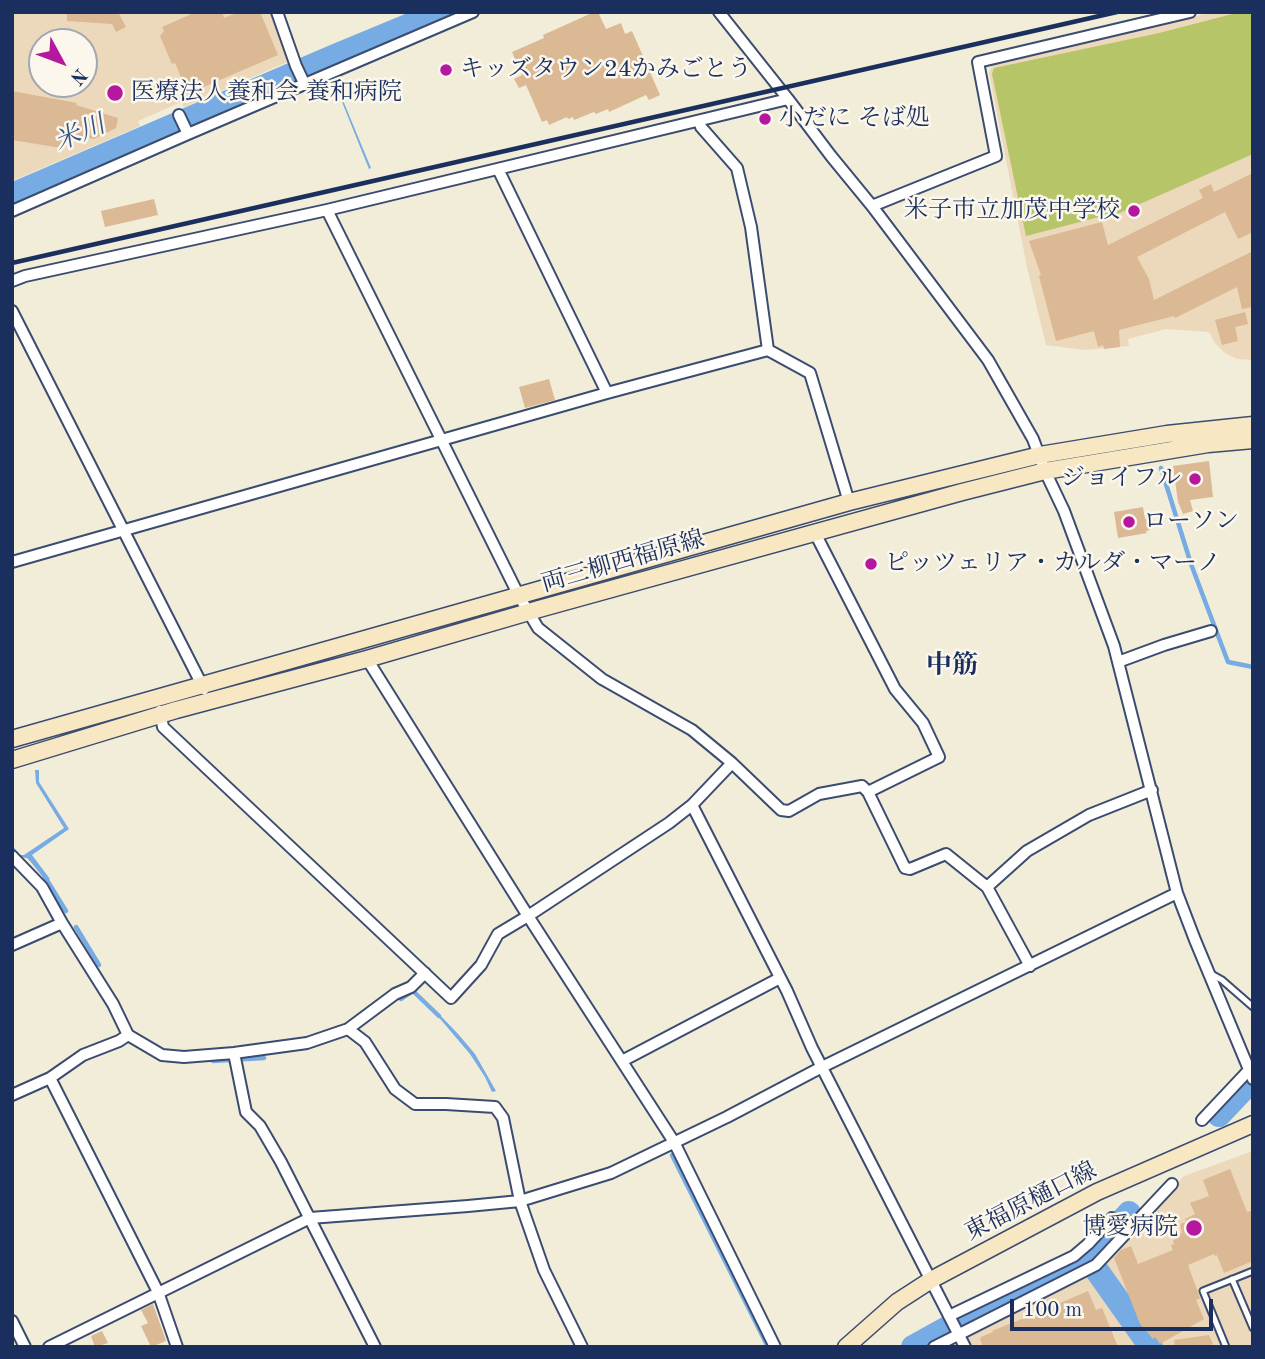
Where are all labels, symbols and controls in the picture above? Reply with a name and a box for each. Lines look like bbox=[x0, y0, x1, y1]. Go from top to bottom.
north arrow bbox=[28, 28, 98, 98]
place label: キッズタウン24かみごとう bbox=[460, 56, 752, 84]
marker: キッズタウン24かみごとう bbox=[438, 62, 454, 78]
text: N bbox=[66, 64, 90, 88]
place label: 医療法人養和会 養和病院 bbox=[131, 79, 402, 107]
marker: 医療法人養和会 養和病院 bbox=[105, 83, 125, 103]
place label: 小だに そば処 bbox=[779, 105, 930, 133]
water label: 米川 bbox=[50, 109, 110, 159]
marker: 小だに そば処 bbox=[757, 111, 773, 127]
place label: 米子市立加茂中学校 bbox=[904, 197, 1120, 225]
marker: 米子市立加茂中学校 bbox=[1126, 203, 1142, 219]
place label: ジョイフル bbox=[1061, 465, 1181, 493]
marker: ジョイフル bbox=[1187, 471, 1203, 487]
place label: ローソン bbox=[1143, 508, 1239, 536]
marker: ローソン bbox=[1121, 514, 1137, 530]
street label: 両三柳西福原線 bbox=[538, 525, 708, 599]
place label: ピッツェリア・カルダ・マーノ bbox=[885, 550, 1221, 578]
marker: ピッツェリア・カルダ・マーノ bbox=[863, 556, 879, 572]
district label: 中筋 bbox=[926, 650, 978, 682]
street label: 東福原樋口線 bbox=[960, 1156, 1102, 1248]
place label: 博愛病院 bbox=[1082, 1214, 1178, 1242]
marker: 博愛病院 bbox=[1184, 1218, 1204, 1238]
scale bar bbox=[1013, 1286, 1216, 1330]
text: 100 m bbox=[1023, 1300, 1082, 1321]

